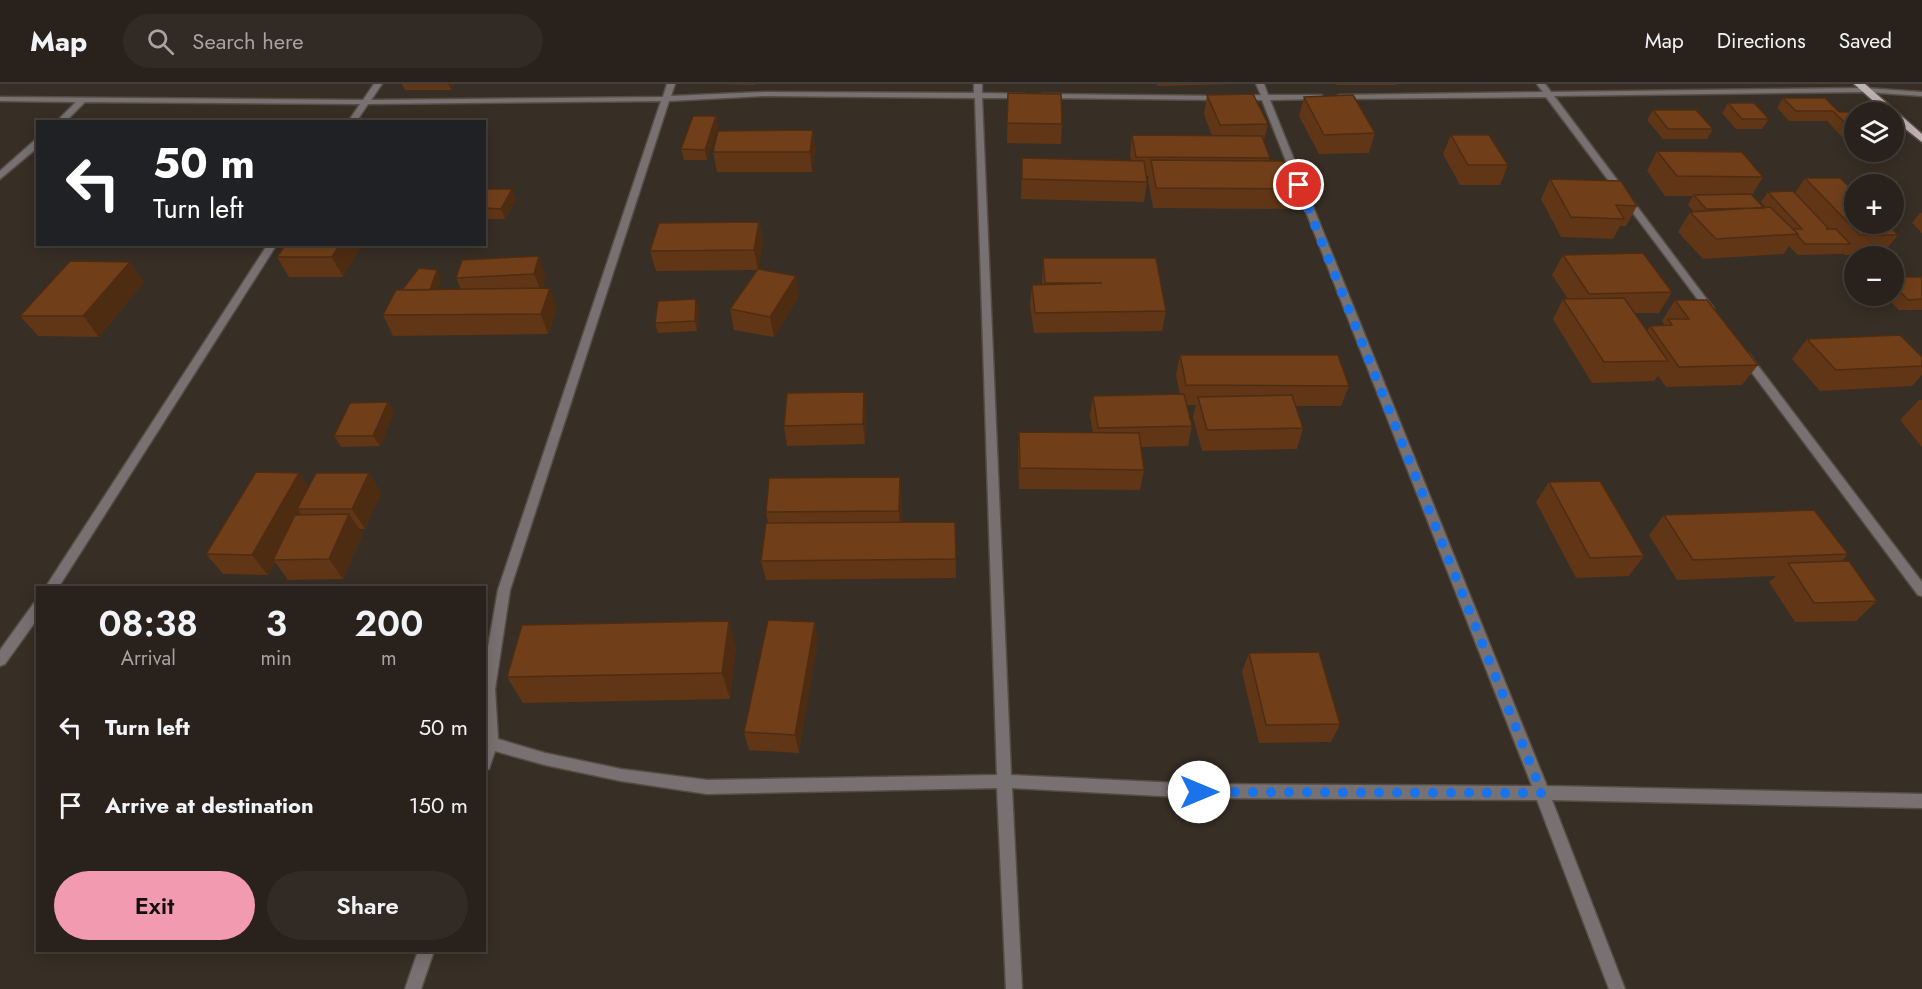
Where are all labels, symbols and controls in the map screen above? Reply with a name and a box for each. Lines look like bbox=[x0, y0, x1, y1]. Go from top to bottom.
search box bbox=[123, 14, 543, 68]
text: Map bbox=[30, 21, 87, 62]
icon: search bbox=[144, 25, 177, 58]
text: Search here bbox=[192, 25, 304, 57]
text: Map bbox=[1645, 26, 1684, 56]
text: Directions bbox=[1717, 26, 1806, 56]
text: Saved bbox=[1839, 26, 1892, 56]
map controls bbox=[1844, 102, 1904, 306]
button: layers bbox=[1844, 102, 1904, 162]
text: 50 m bbox=[153, 133, 255, 194]
icon: left bbox=[54, 144, 132, 222]
pin bbox=[1273, 159, 1324, 210]
icon: arrive bbox=[1282, 168, 1315, 201]
button: + bbox=[1844, 174, 1904, 234]
text: Turn left bbox=[153, 189, 243, 228]
button: − bbox=[1844, 246, 1904, 306]
text: 08:38 bbox=[99, 597, 198, 649]
text: 3 bbox=[265, 597, 287, 649]
text: 200 bbox=[354, 597, 423, 649]
text: Arrival bbox=[121, 644, 176, 673]
text: min bbox=[261, 644, 292, 673]
text: m bbox=[381, 644, 397, 673]
icon: left bbox=[54, 711, 87, 744]
text: Turn left bbox=[105, 711, 190, 743]
text: 50 m bbox=[419, 711, 468, 743]
position arrow bbox=[1167, 760, 1231, 824]
icon: arrive bbox=[54, 789, 87, 822]
text: Arrive at destination bbox=[105, 789, 314, 821]
text: 150 m bbox=[409, 789, 468, 821]
button: Exit bbox=[54, 871, 255, 940]
button: Share bbox=[267, 871, 468, 940]

